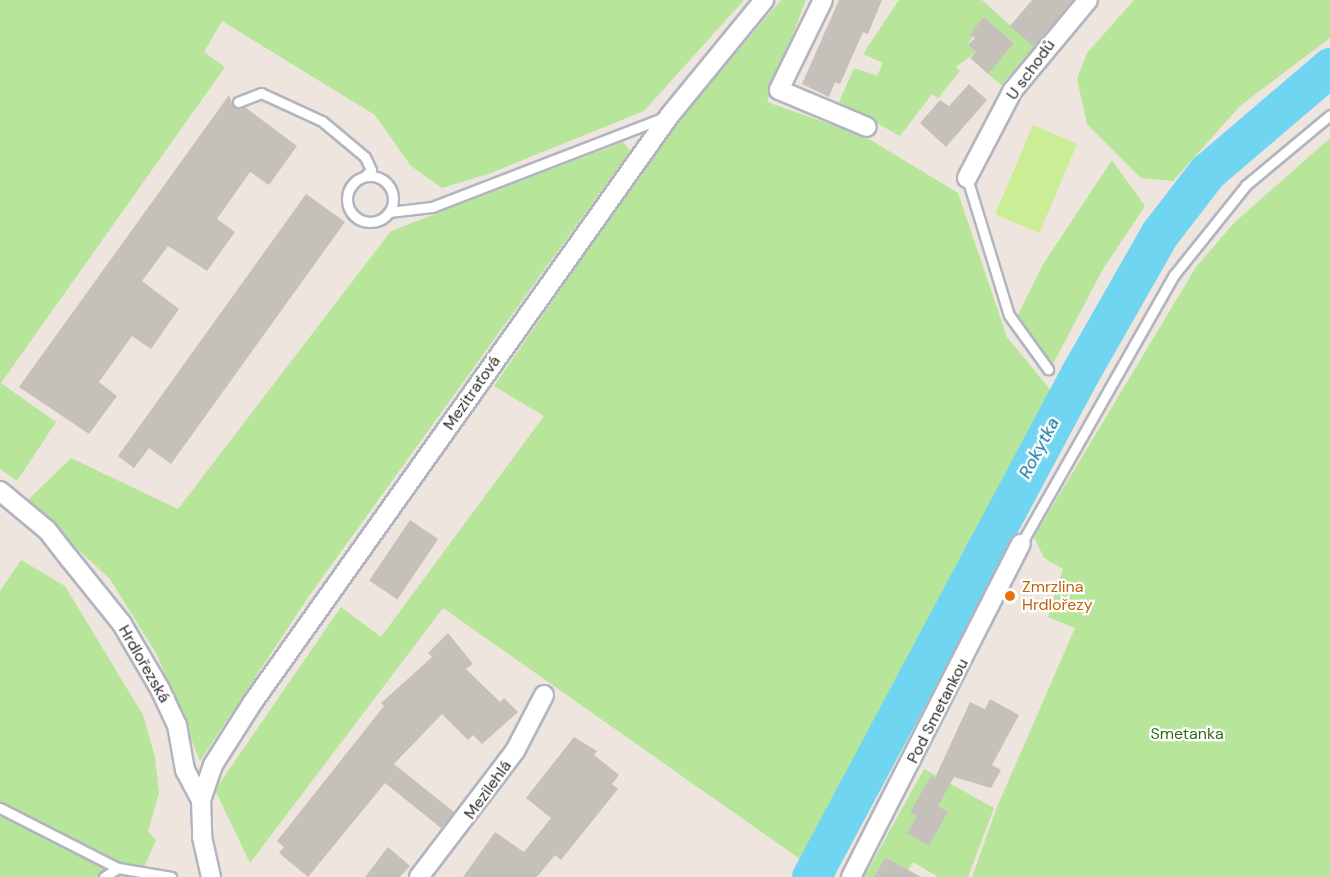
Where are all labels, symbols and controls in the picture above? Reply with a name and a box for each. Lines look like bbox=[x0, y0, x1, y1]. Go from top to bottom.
street label: U schodů bbox=[1003, 36, 1059, 104]
street label: Mezitraťová bbox=[439, 352, 505, 434]
water label: Rokytka bbox=[1014, 414, 1064, 482]
place label: Zmrzlina Hrdlořezy bbox=[1022, 577, 1093, 615]
marker: Zmrzlina Hrdlořezy bbox=[1003, 589, 1017, 603]
street label: Hrdlořezská bbox=[114, 622, 174, 706]
street label: Pod Smetankou bbox=[903, 655, 973, 767]
park label: Smetanka bbox=[1150, 724, 1224, 744]
street label: Mezilehlá bbox=[460, 757, 516, 823]

